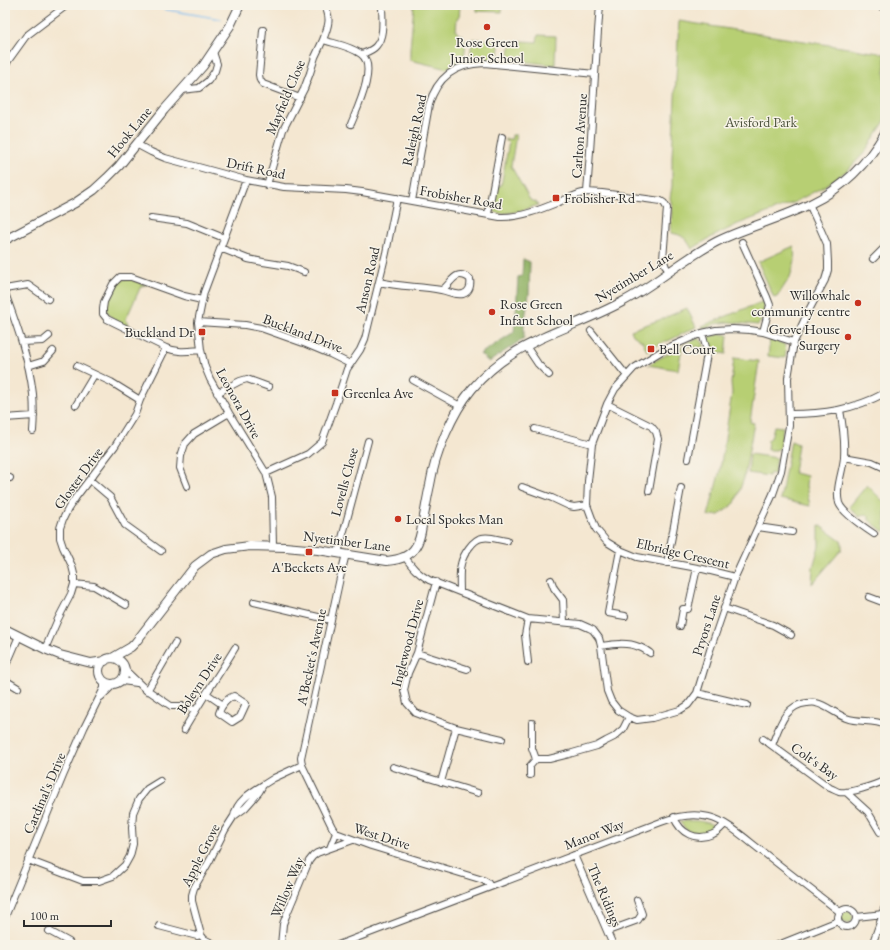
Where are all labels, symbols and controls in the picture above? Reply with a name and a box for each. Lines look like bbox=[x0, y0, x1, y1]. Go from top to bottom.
marker: Rose Green Junior School bbox=[482, 22, 492, 32]
place label: Rose Green Junior School bbox=[449, 33, 525, 67]
street label: Mayfield Close bbox=[261, 56, 309, 137]
street label: Raleigh Road bbox=[398, 91, 431, 168]
street label: Carlton Avenue bbox=[567, 92, 591, 179]
street label: Hook Lane bbox=[103, 102, 156, 161]
park label: Avisford Park bbox=[724, 113, 798, 131]
street label: Drift Road bbox=[225, 153, 288, 183]
street label: Frobisher Road bbox=[418, 181, 505, 213]
place label: Frobisher Rd bbox=[564, 189, 636, 207]
marker: Frobisher Rd bbox=[551, 193, 561, 203]
street label: Anson Road bbox=[350, 244, 384, 316]
street label: Nyetimber Lane bbox=[592, 245, 677, 306]
place label: Willowhale community centre bbox=[752, 286, 851, 320]
place label: Rose Green Infant School bbox=[500, 295, 573, 329]
marker: Willowhale community centre bbox=[853, 298, 863, 308]
marker: Rose Green Infant School bbox=[487, 307, 497, 317]
street label: Buckland Drive bbox=[261, 310, 346, 357]
place label: Grove House Surgery bbox=[769, 320, 841, 354]
place label: Buckland Dr bbox=[125, 323, 194, 341]
marker: Buckland Dr bbox=[197, 327, 207, 337]
marker: Grove House Surgery bbox=[843, 332, 853, 342]
place label: Bell Court bbox=[659, 340, 716, 358]
marker: Bell Court bbox=[646, 344, 656, 354]
street label: Leonora Drive bbox=[212, 365, 266, 442]
place label: Greenlea Ave bbox=[343, 384, 414, 402]
marker: Greenlea Ave bbox=[330, 388, 340, 398]
street label: Gloster Drive bbox=[49, 443, 107, 513]
street label: Lovells Close bbox=[326, 445, 362, 518]
place label: Local Spokes Man bbox=[406, 510, 504, 528]
marker: Local Spokes Man bbox=[393, 514, 403, 524]
street label: Nyetimber Lane bbox=[302, 527, 392, 555]
street label: Elbridge Crescent bbox=[635, 534, 732, 573]
marker: A'Beckets Ave bbox=[304, 547, 314, 557]
place label: A'Beckets Ave bbox=[270, 558, 347, 576]
street label: Pryors Lane bbox=[688, 591, 725, 658]
street label: Inglewood Drive bbox=[387, 597, 427, 689]
street label: A'Becket's Avenue bbox=[292, 606, 330, 708]
street label: Boleyn Drive bbox=[172, 648, 226, 717]
street label: Colt's Bay bbox=[788, 738, 843, 784]
street label: Cardinal's Drive bbox=[19, 749, 70, 837]
street label: Manor Way bbox=[561, 814, 627, 854]
street label: West Drive bbox=[351, 818, 413, 854]
street label: Apple Grove bbox=[176, 820, 224, 890]
street label: Willow Way bbox=[266, 853, 308, 920]
street label: The Ridings bbox=[584, 861, 627, 930]
scale bar bbox=[24, 902, 111, 928]
text: 100 m bbox=[30, 908, 60, 924]

